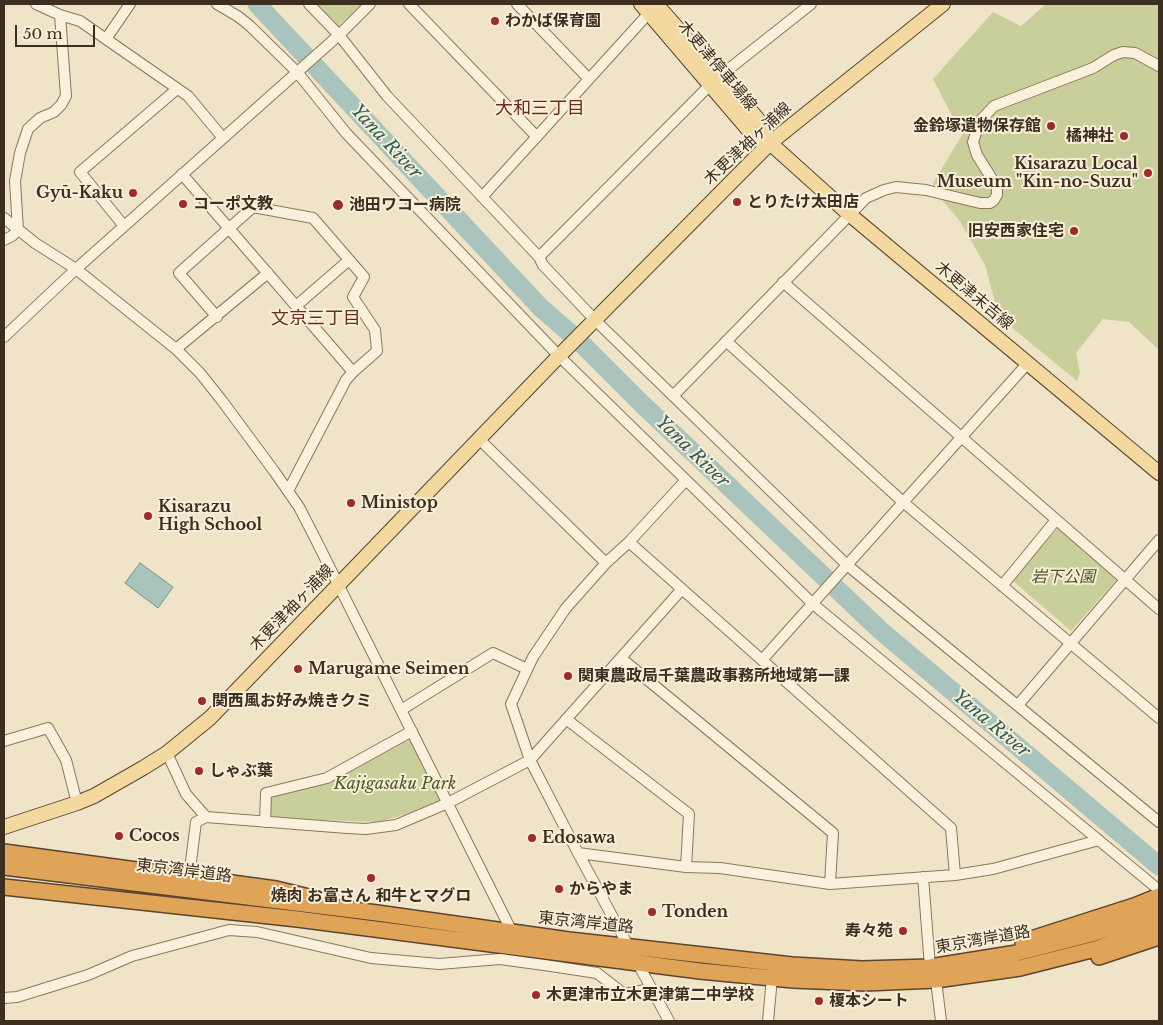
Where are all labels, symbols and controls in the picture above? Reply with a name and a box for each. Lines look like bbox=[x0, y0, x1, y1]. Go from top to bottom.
place label: わかば保育園 bbox=[505, 11, 601, 31]
scale bar bbox=[18, 15, 98, 47]
marker: わかば保育園 bbox=[489, 15, 501, 27]
street label: 木更津停車場線 bbox=[674, 17, 760, 115]
text: 50 m bbox=[23, 24, 63, 43]
district label: 大和三丁目 bbox=[495, 98, 585, 120]
street label: 木更津袖ヶ浦線 bbox=[700, 99, 796, 189]
water label: Yana River bbox=[346, 100, 426, 184]
place label: 金鈴塚遺物保存館 bbox=[913, 116, 1041, 136]
marker: 金鈴塚遺物保存館 bbox=[1045, 120, 1057, 132]
place label: 橘神社 bbox=[1066, 126, 1114, 146]
marker: 橘神社 bbox=[1118, 130, 1130, 142]
place label: Kisarazu Local Museum "Kin-no-Suzu" bbox=[937, 154, 1138, 192]
marker: Kisarazu Local Museum "Kin-no-Suzu" bbox=[1142, 167, 1154, 179]
place label: Gyū-Kaku bbox=[36, 183, 123, 203]
marker: Gyū-Kaku bbox=[127, 187, 139, 199]
place label: とりたけ太田店 bbox=[747, 192, 859, 212]
place label: コーポ文教 bbox=[193, 194, 273, 214]
place label: 池田ワコー病院 bbox=[349, 195, 461, 215]
marker: とりたけ太田店 bbox=[731, 196, 743, 208]
marker: コーポ文教 bbox=[177, 198, 189, 210]
marker: 池田ワコー病院 bbox=[331, 198, 345, 212]
place label: 旧安西家住宅 bbox=[968, 221, 1064, 241]
marker: 旧安西家住宅 bbox=[1068, 225, 1080, 237]
street label: 木更津末吉線 bbox=[931, 258, 1017, 334]
district label: 文京三丁目 bbox=[271, 308, 361, 330]
water label: Yana River bbox=[651, 412, 733, 492]
place label: Ministop bbox=[361, 493, 438, 513]
place label: Kisarazu High School bbox=[158, 497, 262, 535]
marker: Ministop bbox=[345, 497, 357, 509]
marker: Kisarazu High School bbox=[142, 510, 154, 522]
street label: 木更津袖ヶ浦線 bbox=[246, 561, 338, 655]
park label: 岩下公園 bbox=[1031, 567, 1095, 587]
place label: Marugame Seimen bbox=[308, 659, 470, 679]
marker: Marugame Seimen bbox=[292, 663, 304, 675]
place label: 関東農政局千葉農政事務所地域第一課 bbox=[578, 666, 850, 686]
marker: 関東農政局千葉農政事務所地域第一課 bbox=[562, 670, 574, 682]
water label: Yana River bbox=[948, 685, 1034, 763]
place label: 関西風お好み焼きクミ bbox=[212, 691, 372, 711]
marker: 関西風お好み焼きクミ bbox=[196, 695, 208, 707]
place label: しゃぶ葉 bbox=[209, 761, 273, 781]
marker: しゃぶ葉 bbox=[193, 765, 205, 777]
park label: Kajigasaku Park bbox=[334, 774, 456, 794]
place label: Cocos bbox=[129, 826, 180, 846]
place label: Edosawa bbox=[542, 828, 615, 848]
marker: Cocos bbox=[113, 830, 125, 842]
marker: Edosawa bbox=[526, 832, 538, 844]
street label: 東京湾岸道路 bbox=[135, 856, 233, 886]
marker: 焼肉 お富さん 和牛とマグロ bbox=[365, 872, 377, 884]
place label: からやま bbox=[569, 879, 633, 899]
marker: からやま bbox=[553, 883, 565, 895]
place label: 焼肉 お富さん 和牛とマグロ bbox=[271, 886, 471, 906]
place label: Tonden bbox=[662, 902, 728, 922]
marker: Tonden bbox=[646, 906, 658, 918]
street label: 東京湾岸道路 bbox=[537, 908, 635, 938]
place label: 寿々苑 bbox=[845, 921, 893, 941]
street label: 東京湾岸道路 bbox=[934, 922, 1032, 958]
marker: 寿々苑 bbox=[897, 925, 909, 937]
place label: 木更津市立木更津第二中学校 bbox=[546, 985, 754, 1005]
marker: 木更津市立木更津第二中学校 bbox=[530, 989, 542, 1001]
place label: 榎本シート bbox=[829, 991, 909, 1011]
marker: 榎本シート bbox=[813, 995, 825, 1007]

